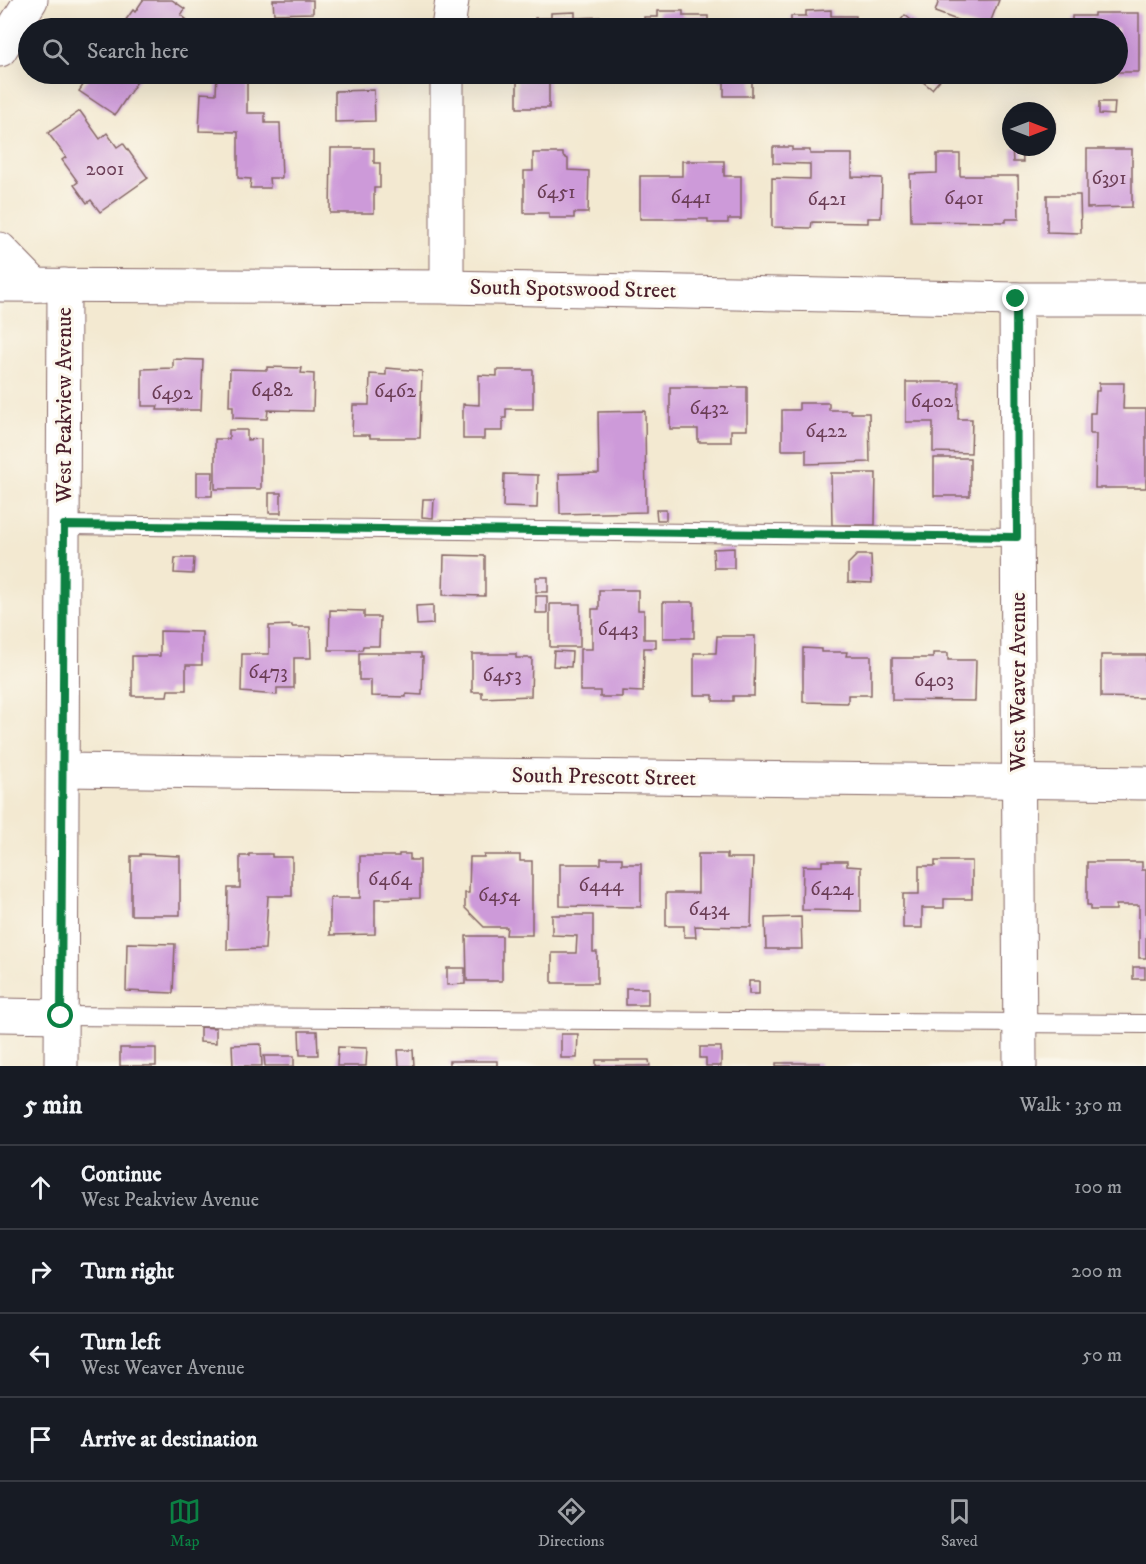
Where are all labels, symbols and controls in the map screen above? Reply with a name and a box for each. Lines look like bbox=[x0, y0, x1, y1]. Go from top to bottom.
search box bbox=[18, 18, 1128, 84]
icon: search bbox=[39, 35, 72, 68]
text: Search here bbox=[87, 38, 189, 65]
north arrow bbox=[1002, 102, 1056, 156]
house number: 2001 bbox=[86, 157, 124, 182]
house number: 6391 bbox=[1091, 166, 1127, 191]
house number: 6451 bbox=[536, 180, 576, 205]
house number: 6441 bbox=[671, 185, 711, 210]
house number: 6401 bbox=[944, 186, 984, 211]
house number: 6421 bbox=[807, 187, 847, 212]
street label: South Spotswood Street bbox=[469, 274, 677, 304]
route end bbox=[1002, 285, 1028, 311]
street label: West Peakview Avenue bbox=[51, 307, 78, 504]
house number: 6482 bbox=[251, 378, 293, 403]
house number: 6462 bbox=[374, 379, 416, 404]
house number: 6492 bbox=[151, 381, 193, 406]
house number: 6402 bbox=[911, 389, 953, 414]
house number: 6432 bbox=[689, 396, 729, 421]
house number: 6422 bbox=[805, 419, 847, 444]
street label: West Weaver Avenue bbox=[1005, 592, 1032, 773]
house number: 6443 bbox=[598, 617, 638, 642]
house number: 6473 bbox=[248, 660, 288, 685]
house number: 6453 bbox=[482, 663, 522, 688]
house number: 6403 bbox=[914, 668, 954, 693]
street label: South Prescott Street bbox=[511, 762, 697, 792]
house number: 6464 bbox=[368, 867, 412, 892]
house number: 6444 bbox=[579, 873, 624, 898]
house number: 6424 bbox=[810, 877, 854, 902]
house number: 6454 bbox=[478, 883, 521, 908]
house number: 6434 bbox=[689, 897, 730, 922]
route start bbox=[47, 1002, 73, 1028]
text: 5 min bbox=[24, 1089, 82, 1122]
text: Walk · 350 m bbox=[1020, 1093, 1122, 1118]
text: Continue bbox=[81, 1161, 162, 1188]
icon: ahead bbox=[24, 1171, 57, 1204]
text: 100 m bbox=[1074, 1175, 1122, 1200]
text: West Peakview Avenue bbox=[81, 1188, 259, 1213]
icon: right bbox=[24, 1255, 57, 1288]
text: Turn right bbox=[81, 1258, 174, 1285]
text: 200 m bbox=[1071, 1259, 1122, 1284]
text: Turn left bbox=[81, 1329, 161, 1356]
icon: left bbox=[24, 1339, 57, 1372]
text: 50 m bbox=[1082, 1343, 1122, 1368]
text: West Weaver Avenue bbox=[81, 1356, 245, 1381]
icon: arrive bbox=[24, 1423, 57, 1456]
text: Arrive at destination bbox=[81, 1426, 258, 1453]
tab: Map bbox=[168, 1495, 201, 1551]
tab: Directions bbox=[538, 1495, 604, 1551]
tab: Saved bbox=[941, 1495, 978, 1551]

